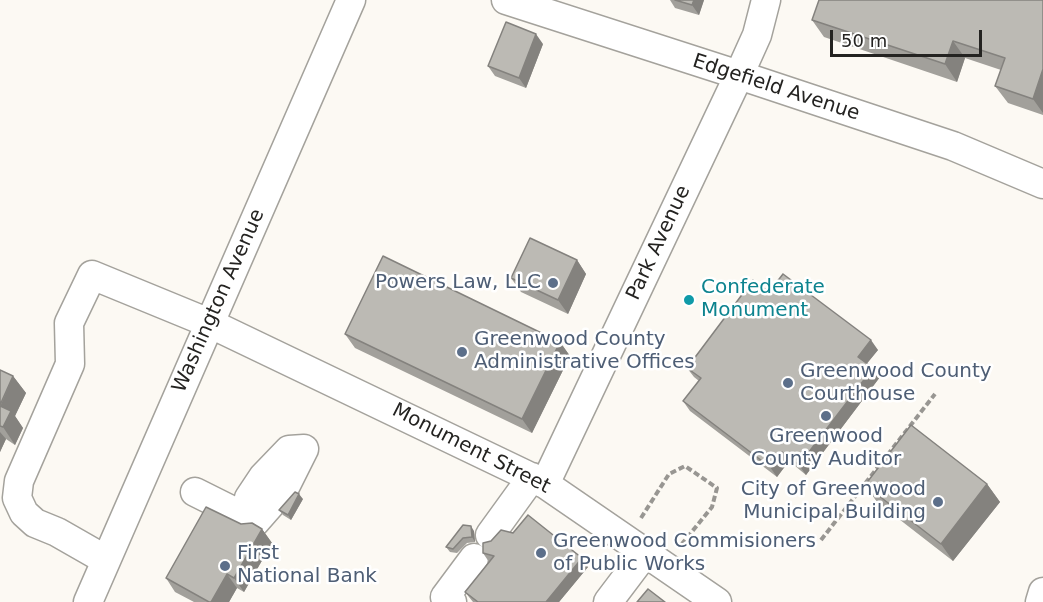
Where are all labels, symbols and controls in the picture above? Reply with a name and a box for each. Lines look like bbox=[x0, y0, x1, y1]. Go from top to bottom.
scale bar bbox=[833, 18, 984, 56]
text: 50 m bbox=[841, 30, 887, 51]
street label: Edgefield Avenue bbox=[689, 50, 863, 126]
street label: Park Avenue bbox=[622, 182, 696, 304]
street label: Washington Avenue bbox=[168, 206, 270, 396]
place label: Powers Law, LLC bbox=[375, 271, 541, 295]
marker: Powers Law, LLC bbox=[546, 276, 560, 290]
place label: Confederate Monument bbox=[701, 276, 825, 323]
marker: Confederate Monument bbox=[682, 293, 696, 307]
place label: Greenwood County Administrative Offices bbox=[474, 328, 695, 375]
marker: Greenwood County Administrative Offices bbox=[455, 345, 469, 359]
place label: Greenwood County Courthouse bbox=[800, 360, 992, 407]
marker: Greenwood County Courthouse bbox=[781, 376, 795, 390]
street label: Monument Street bbox=[388, 399, 554, 499]
marker: Greenwood County Auditor bbox=[819, 409, 833, 423]
place label: Greenwood County Auditor bbox=[751, 425, 901, 472]
place label: City of Greenwood Municipal Building bbox=[741, 478, 926, 525]
marker: City of Greenwood Municipal Building bbox=[931, 495, 945, 509]
place label: Greenwood Commisioners of Public Works bbox=[553, 530, 816, 577]
place label: First National Bank bbox=[237, 542, 377, 589]
marker: Greenwood Commisioners of Public Works bbox=[534, 546, 548, 560]
marker: First National Bank bbox=[218, 559, 232, 573]

